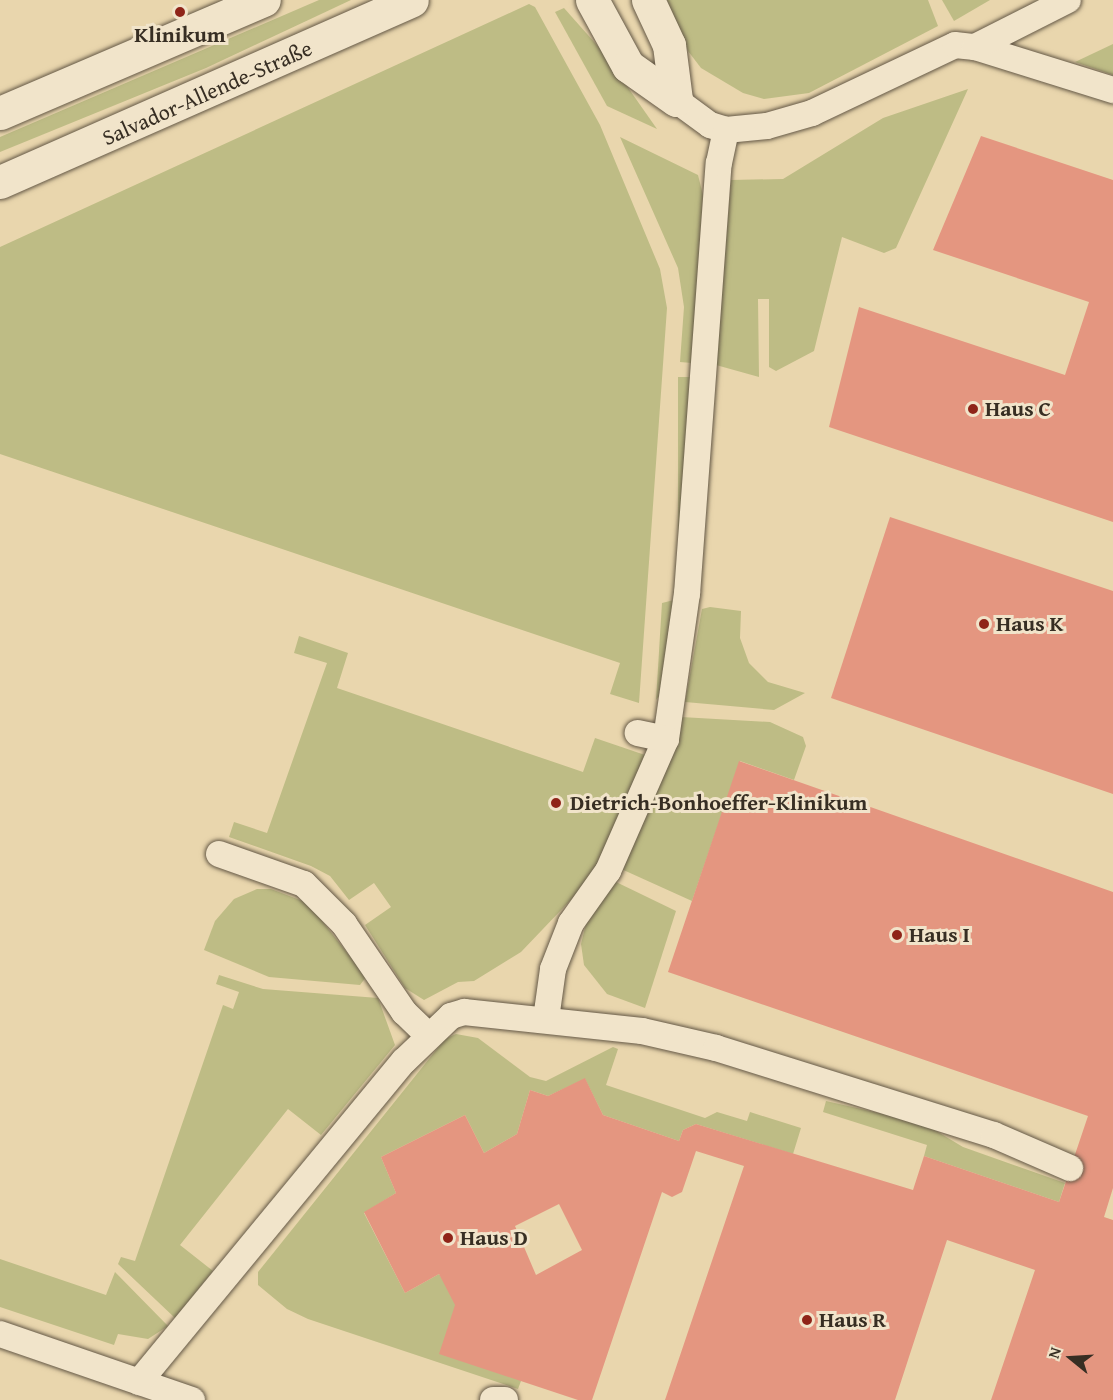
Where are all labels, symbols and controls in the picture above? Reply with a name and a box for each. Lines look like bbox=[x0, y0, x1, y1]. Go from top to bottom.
marker: Klinikum bbox=[173, 5, 187, 19]
place label: Klinikum bbox=[134, 22, 226, 48]
street label: Salvador-Allende-Straße bbox=[98, 35, 316, 151]
place label: Haus C bbox=[985, 396, 1051, 422]
marker: Haus C bbox=[966, 402, 980, 416]
place label: Haus K bbox=[996, 611, 1063, 637]
marker: Haus K bbox=[977, 617, 991, 631]
place label: Dietrich-Bonhoeffer-Klinikum bbox=[570, 790, 867, 816]
marker: Dietrich-Bonhoeffer-Klinikum bbox=[547, 794, 565, 812]
place label: Haus I bbox=[909, 922, 970, 948]
marker: Haus I bbox=[890, 928, 904, 942]
place label: Haus D bbox=[460, 1225, 528, 1251]
marker: Haus D bbox=[441, 1231, 455, 1245]
place label: Haus R bbox=[819, 1307, 886, 1333]
marker: Haus R bbox=[800, 1313, 814, 1327]
north arrow bbox=[1041, 1328, 1101, 1388]
text: N bbox=[1041, 1344, 1067, 1361]

